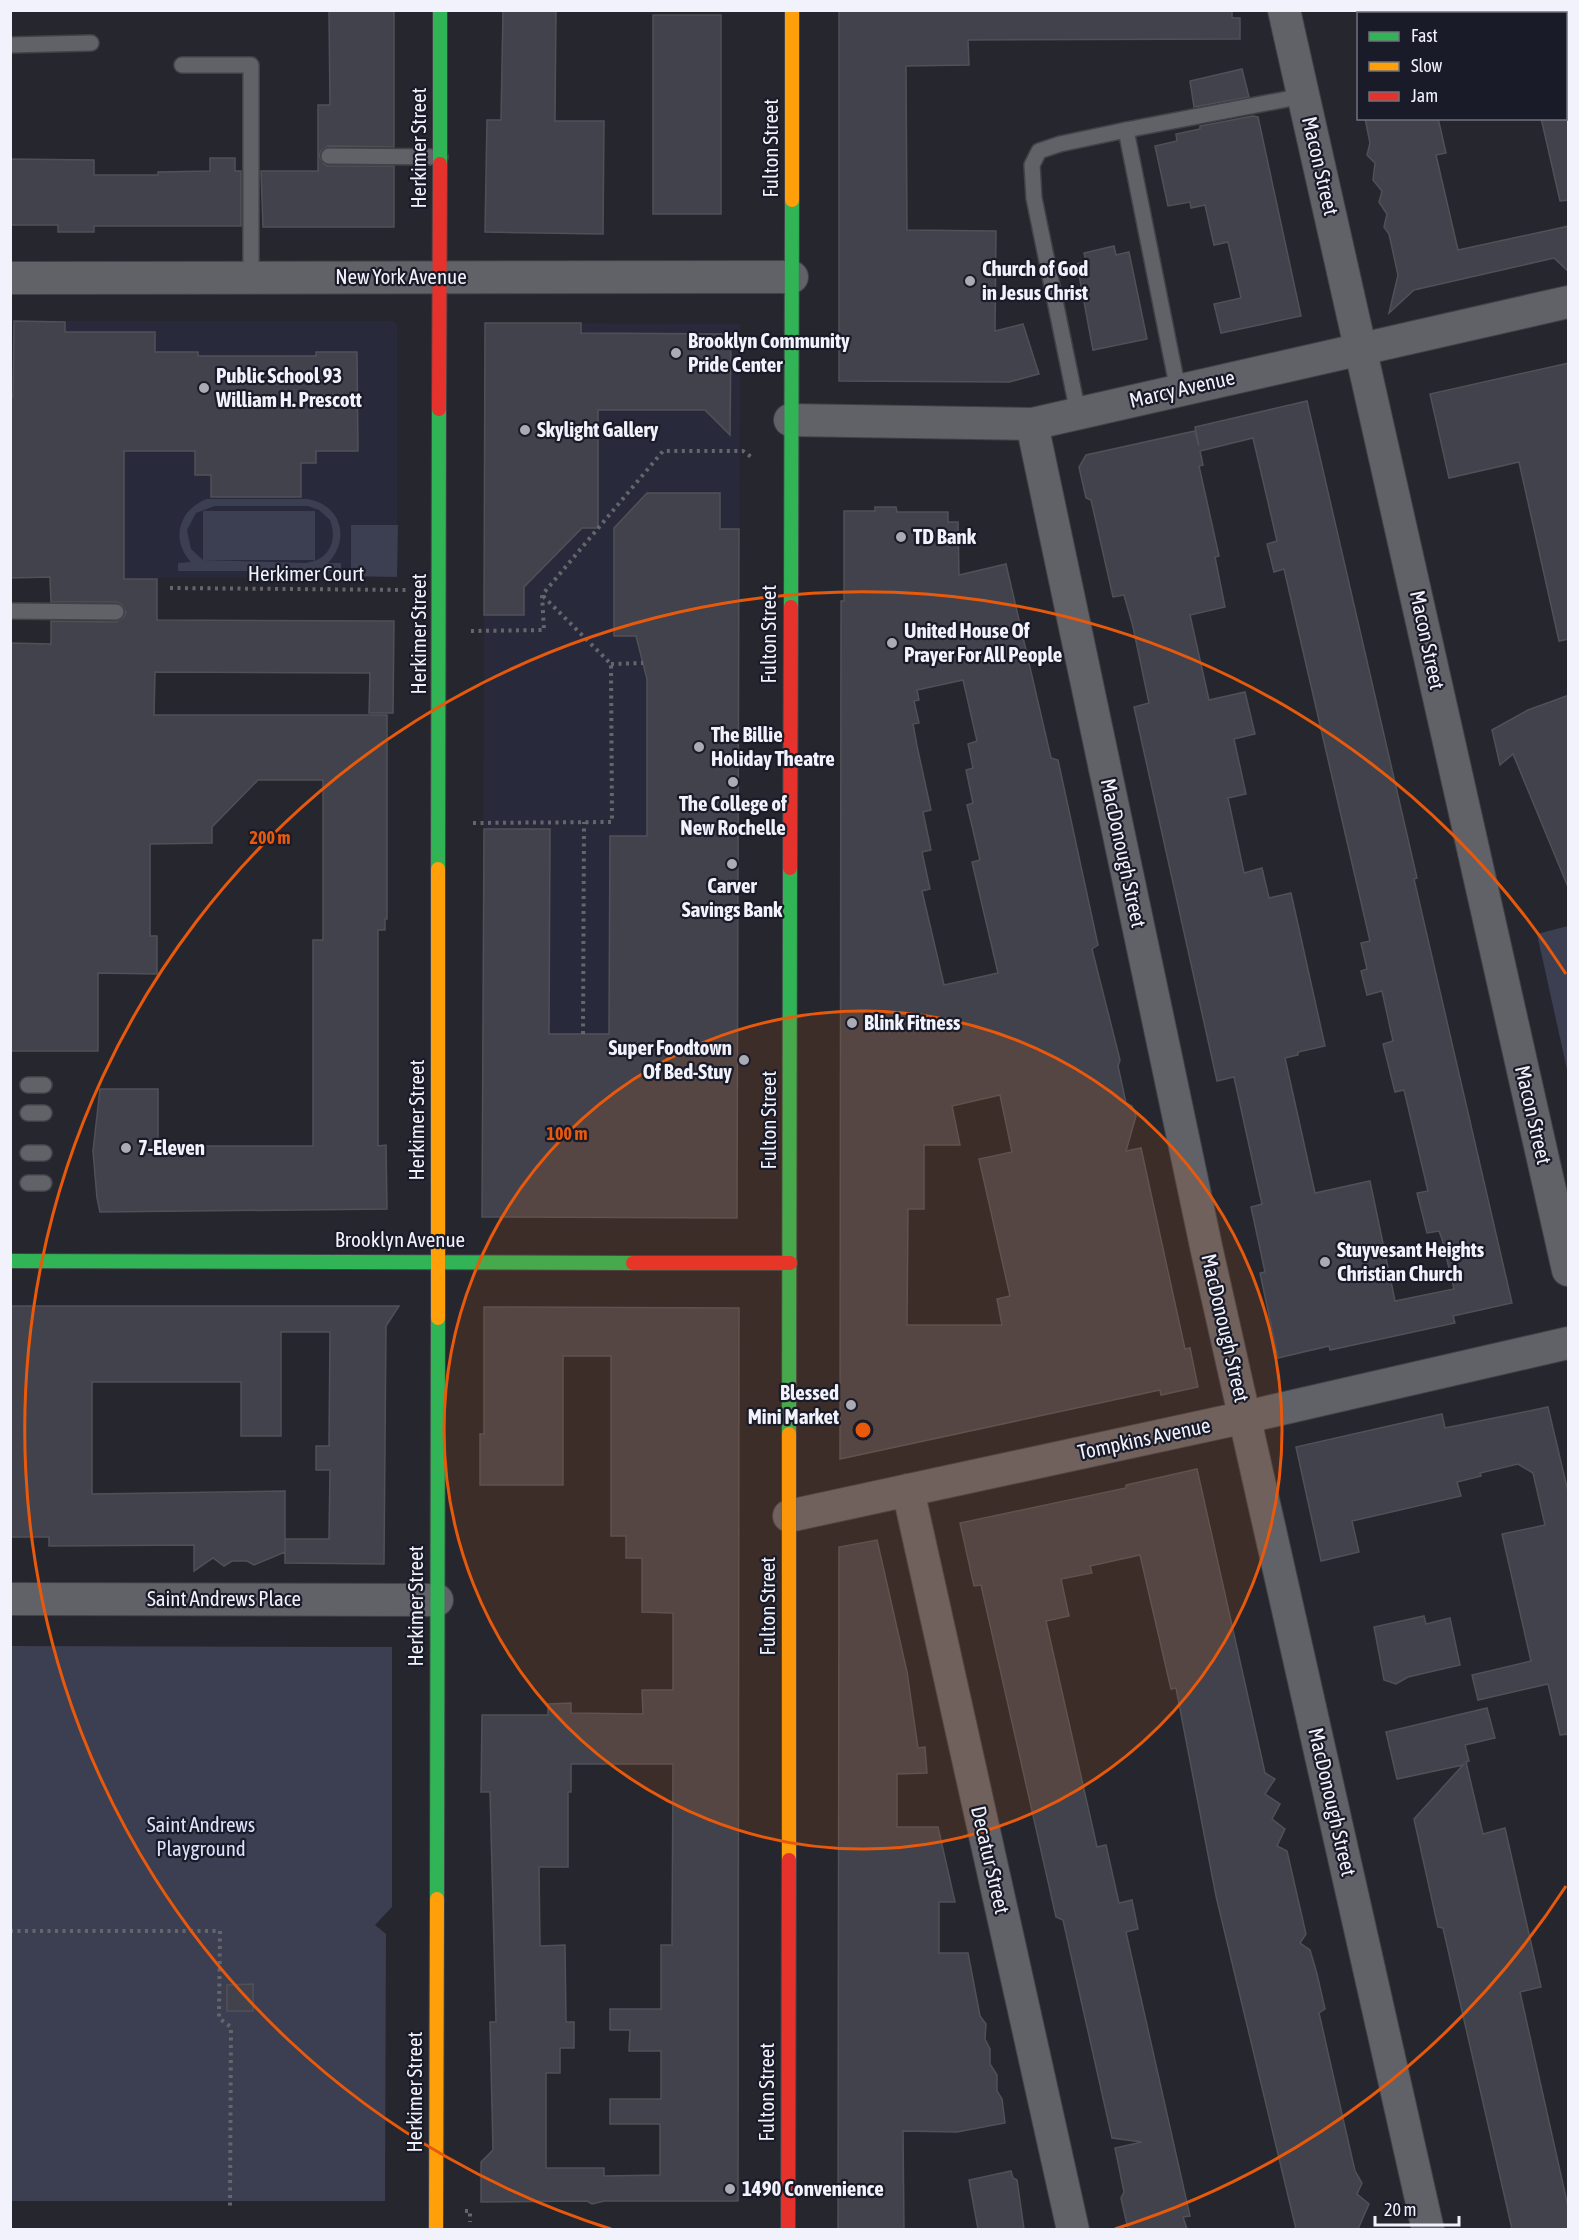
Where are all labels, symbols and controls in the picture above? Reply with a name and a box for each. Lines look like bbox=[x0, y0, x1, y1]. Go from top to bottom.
legend bbox=[1357, 12, 1567, 120]
text: Fast bbox=[1411, 25, 1438, 46]
text: Slow bbox=[1411, 55, 1442, 76]
text: Jam bbox=[1411, 85, 1438, 106]
street label: Herkimer Street bbox=[406, 87, 430, 209]
street label: Fulton Street bbox=[758, 99, 782, 197]
street label: Macon Street bbox=[1298, 114, 1344, 217]
place label: Church of God in Jesus Christ bbox=[982, 256, 1088, 304]
street label: New York Avenue bbox=[335, 264, 467, 288]
marker: Church of God in Jesus Christ bbox=[963, 274, 977, 288]
place label: Brooklyn Community Pride Center bbox=[688, 328, 850, 376]
marker: Brooklyn Community Pride Center bbox=[669, 346, 683, 360]
place label: Public School 93 William H. Prescott bbox=[215, 363, 362, 411]
street label: Marcy Avenue bbox=[1127, 364, 1237, 412]
marker: Public School 93 William H. Prescott bbox=[197, 381, 211, 395]
place label: Skylight Gallery bbox=[537, 417, 659, 441]
marker: Skylight Gallery bbox=[518, 423, 532, 437]
place label: TD Bank bbox=[913, 524, 977, 548]
marker: TD Bank bbox=[894, 530, 908, 544]
street label: Herkimer Court bbox=[248, 561, 364, 585]
street label: Herkimer Street bbox=[406, 573, 430, 695]
street label: Fulton Street bbox=[756, 585, 780, 683]
street label: Macon Street bbox=[1406, 588, 1450, 692]
place label: United House Of Prayer For All People bbox=[904, 618, 1062, 666]
marker: United House Of Prayer For All People bbox=[885, 636, 899, 650]
place label: The Billie Holiday Theatre bbox=[711, 722, 835, 770]
marker: The Billie Holiday Theatre bbox=[692, 740, 706, 754]
marker: The College of New Rochelle bbox=[726, 775, 740, 789]
street label: MacDonough Street bbox=[1096, 776, 1151, 929]
place label: The College of New Rochelle bbox=[679, 791, 787, 839]
text: 200 m bbox=[250, 827, 290, 848]
marker: Carver Savings Bank bbox=[725, 857, 739, 871]
place label: Carver Savings Bank bbox=[682, 873, 783, 921]
place label: Blink Fitness bbox=[864, 1010, 961, 1034]
marker: Blink Fitness bbox=[845, 1016, 859, 1030]
place label: Super Foodtown Of Bed-Stuy bbox=[609, 1035, 732, 1083]
marker: Super Foodtown Of Bed-Stuy bbox=[737, 1053, 751, 1067]
street label: Herkimer Street bbox=[404, 1059, 428, 1181]
street label: Macon Street bbox=[1511, 1063, 1557, 1166]
street label: Fulton Street bbox=[756, 1071, 780, 1169]
text: 100 m bbox=[547, 1123, 587, 1144]
place label: 7-Eleven bbox=[138, 1135, 205, 1159]
marker: 7-Eleven bbox=[119, 1141, 133, 1155]
street label: Brooklyn Avenue bbox=[335, 1227, 465, 1251]
place label: Stuyvesant Heights Christian Church bbox=[1337, 1237, 1485, 1285]
street label: MacDonough Street bbox=[1197, 1251, 1255, 1404]
marker: Stuyvesant Heights Christian Church bbox=[1318, 1255, 1332, 1269]
place label: Blessed Mini Market bbox=[748, 1380, 839, 1428]
marker: Blessed Mini Market bbox=[844, 1398, 858, 1412]
street label: Tompkins Avenue bbox=[1075, 1412, 1212, 1464]
centre of rings bbox=[853, 1420, 873, 1440]
street label: Herkimer Street bbox=[403, 1545, 427, 1667]
street label: Fulton Street bbox=[755, 1557, 779, 1655]
street label: Saint Andrews Place bbox=[147, 1586, 301, 1610]
street label: MacDonough Street bbox=[1304, 1725, 1362, 1878]
street label: Decatur Street bbox=[967, 1803, 1015, 1916]
park label: Saint Andrews Playground bbox=[147, 1812, 255, 1860]
street label: Herkimer Street bbox=[402, 2031, 426, 2153]
street label: Fulton Street bbox=[754, 2043, 778, 2141]
place label: 1490 Convenience bbox=[742, 2176, 884, 2200]
marker: 1490 Convenience bbox=[723, 2182, 737, 2196]
scale bar bbox=[1375, 2189, 1459, 2227]
text: 20 m bbox=[1384, 2199, 1416, 2220]

